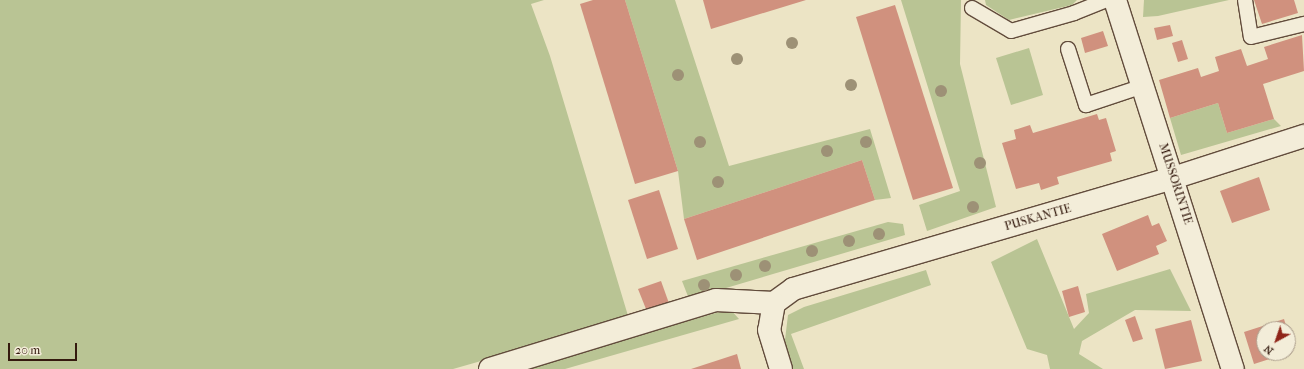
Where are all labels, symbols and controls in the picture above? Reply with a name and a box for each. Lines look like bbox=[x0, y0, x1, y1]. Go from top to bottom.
street label: MUSSORINTIE bbox=[1155, 142, 1195, 226]
street label: PUSKANTIE bbox=[1003, 202, 1073, 234]
north arrow bbox=[1256, 321, 1296, 361]
scale bar bbox=[10, 335, 79, 361]
text: N bbox=[1261, 342, 1276, 357]
text: 20 m bbox=[15, 343, 40, 357]

